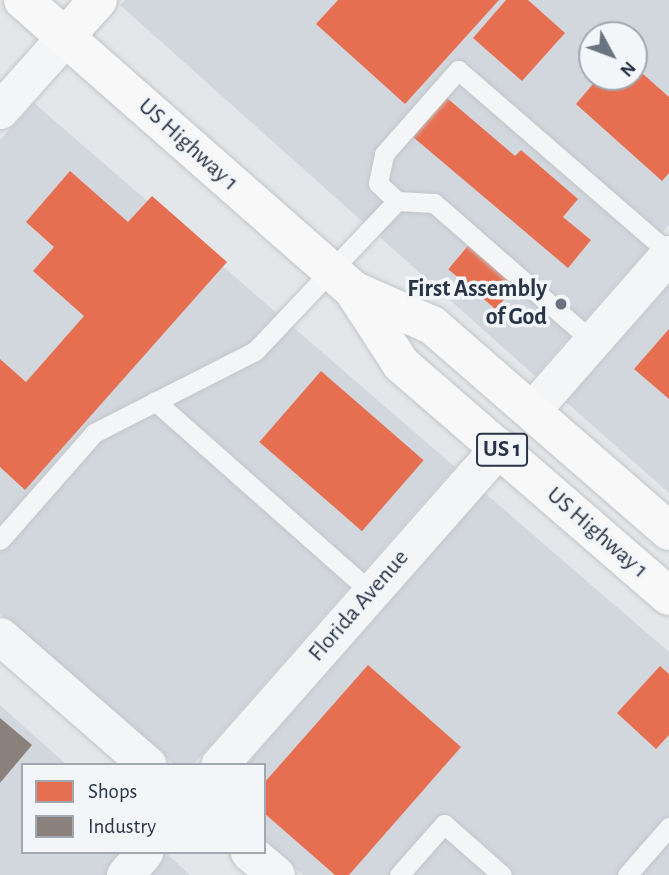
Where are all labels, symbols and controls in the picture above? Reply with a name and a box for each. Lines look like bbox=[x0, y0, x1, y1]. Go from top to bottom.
north arrow bbox=[578, 21, 648, 91]
text: N bbox=[616, 58, 639, 80]
street label: US Highway 1 bbox=[132, 92, 244, 198]
place label: First Assembly of God bbox=[407, 276, 547, 332]
marker: First Assembly of God bbox=[553, 296, 569, 312]
road number: US 1 bbox=[476, 431, 528, 470]
street label: US Highway 1 bbox=[540, 481, 654, 585]
street label: Florida Avenue bbox=[303, 544, 415, 668]
legend bbox=[21, 763, 266, 854]
text: Shops bbox=[88, 781, 137, 802]
text: Industry bbox=[88, 816, 156, 837]

